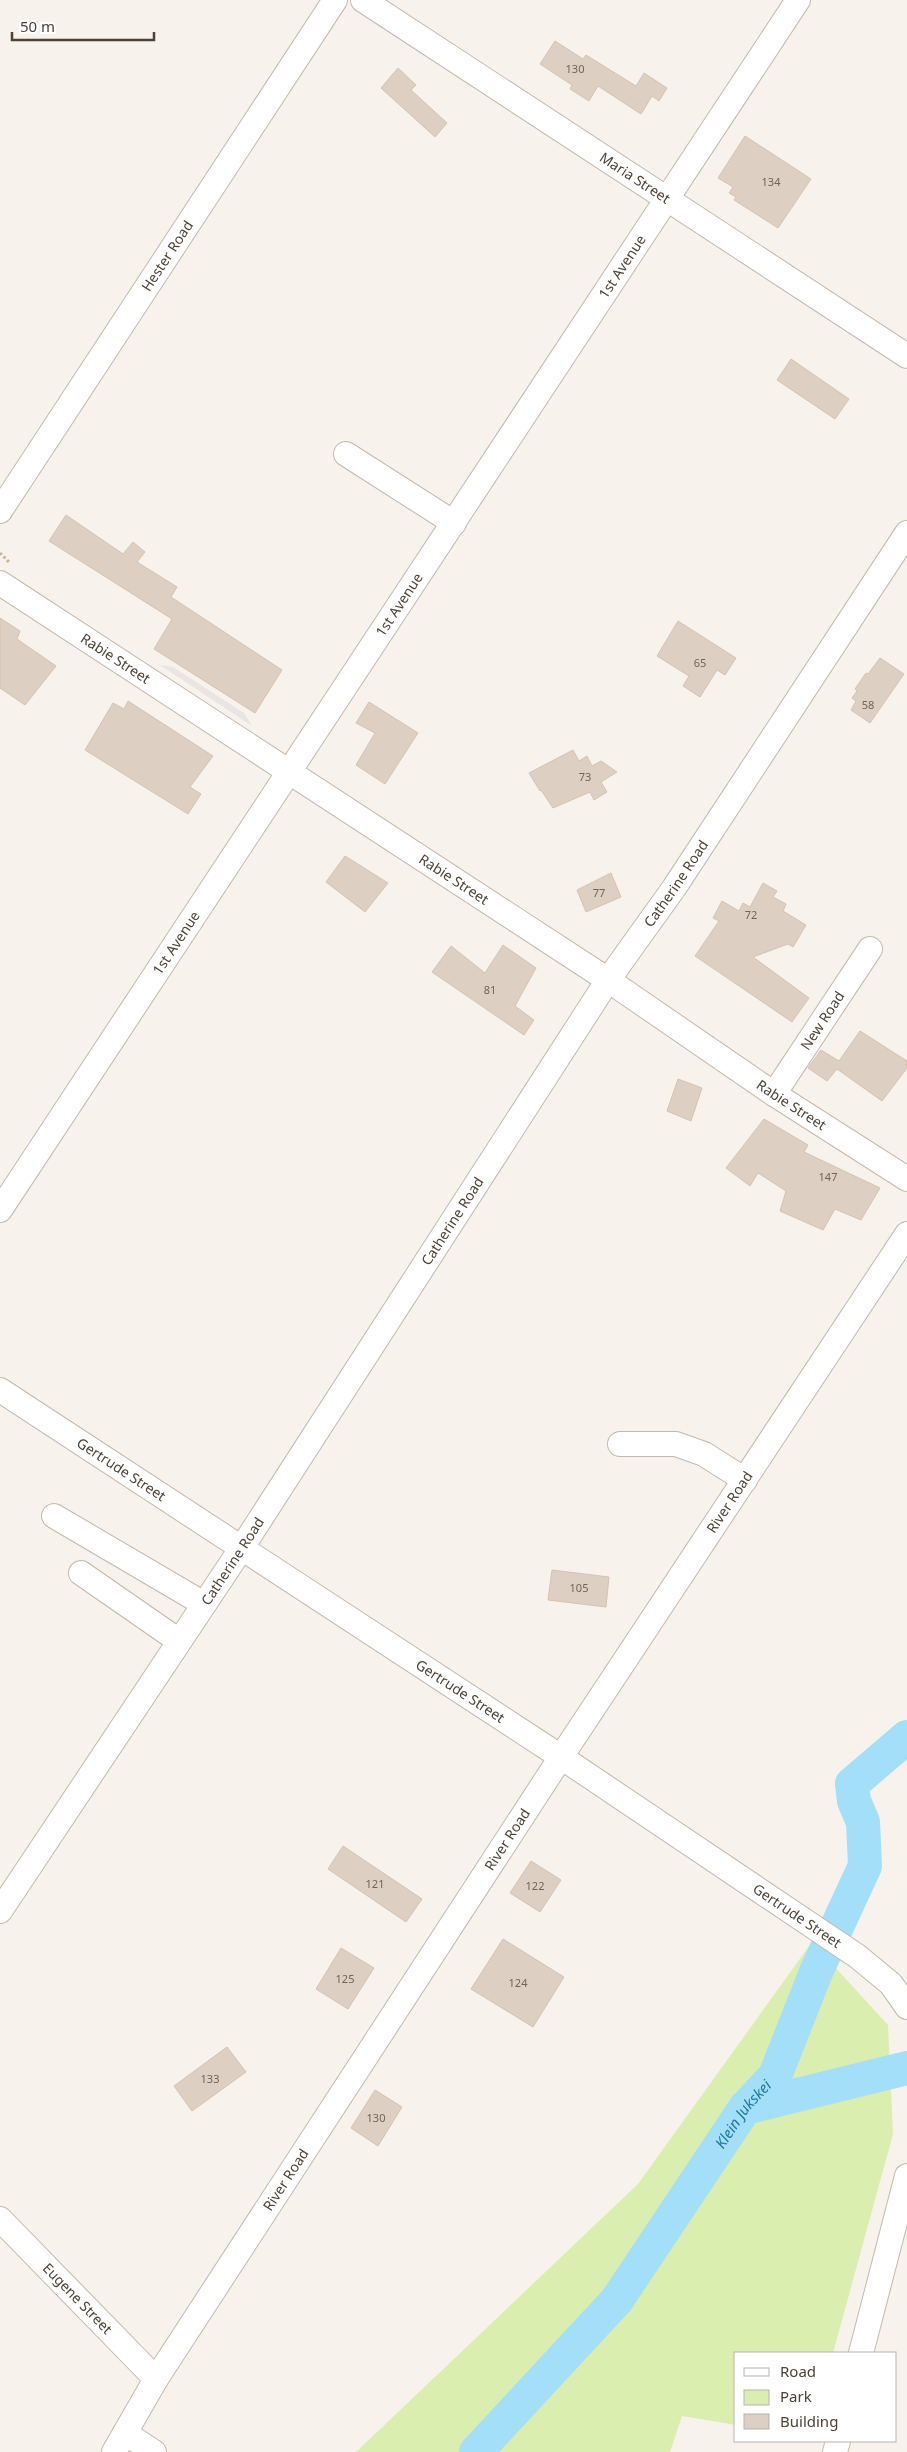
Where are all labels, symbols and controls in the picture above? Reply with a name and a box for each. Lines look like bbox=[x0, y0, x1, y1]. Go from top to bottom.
scale bar bbox=[12, 10, 155, 42]
text: 50 m bbox=[20, 16, 55, 36]
house number: 130 bbox=[566, 61, 584, 76]
street label: Maria Street bbox=[596, 148, 674, 208]
house number: 134 bbox=[762, 174, 781, 189]
street label: Hester Road bbox=[137, 217, 197, 295]
street label: 1st Avenue bbox=[594, 231, 650, 302]
street label: 1st Avenue bbox=[371, 569, 427, 640]
street label: Rabie Street bbox=[77, 628, 154, 688]
house number: 65 bbox=[694, 655, 706, 670]
house number: 58 bbox=[862, 697, 874, 712]
house number: 73 bbox=[579, 769, 591, 784]
street label: Catherine Road bbox=[639, 836, 712, 931]
street label: Rabie Street bbox=[416, 849, 493, 909]
house number: 77 bbox=[593, 885, 605, 900]
street label: 1st Avenue bbox=[148, 907, 204, 978]
house number: 72 bbox=[745, 907, 757, 922]
house number: 81 bbox=[484, 982, 496, 997]
street label: New Road bbox=[796, 987, 848, 1053]
street label: Rabie Street bbox=[753, 1075, 830, 1134]
house number: 147 bbox=[819, 1169, 837, 1184]
street label: Catherine Road bbox=[416, 1173, 488, 1269]
street label: Gertrude Street bbox=[73, 1433, 170, 1505]
street label: River Road bbox=[702, 1467, 757, 1537]
street label: Catherine Road bbox=[196, 1513, 268, 1609]
house number: 105 bbox=[570, 1580, 588, 1595]
street label: Gertrude Street bbox=[412, 1655, 509, 1727]
street label: River Road bbox=[480, 1805, 534, 1874]
house number: 121 bbox=[366, 1876, 384, 1891]
house number: 122 bbox=[526, 1878, 544, 1893]
street label: Gertrude Street bbox=[750, 1879, 845, 1952]
house number: 125 bbox=[336, 1971, 354, 1986]
house number: 124 bbox=[509, 1975, 528, 1990]
house number: 133 bbox=[201, 2071, 219, 2086]
water label: Klein Jukskei bbox=[710, 2074, 776, 2152]
house number: 130 bbox=[367, 2110, 385, 2125]
street label: River Road bbox=[258, 2145, 313, 2214]
street label: Eugene Street bbox=[39, 2258, 117, 2338]
legend bbox=[734, 2352, 897, 2442]
text: Road bbox=[780, 2361, 816, 2381]
text: Park bbox=[780, 2386, 812, 2406]
text: Building bbox=[780, 2411, 838, 2431]

